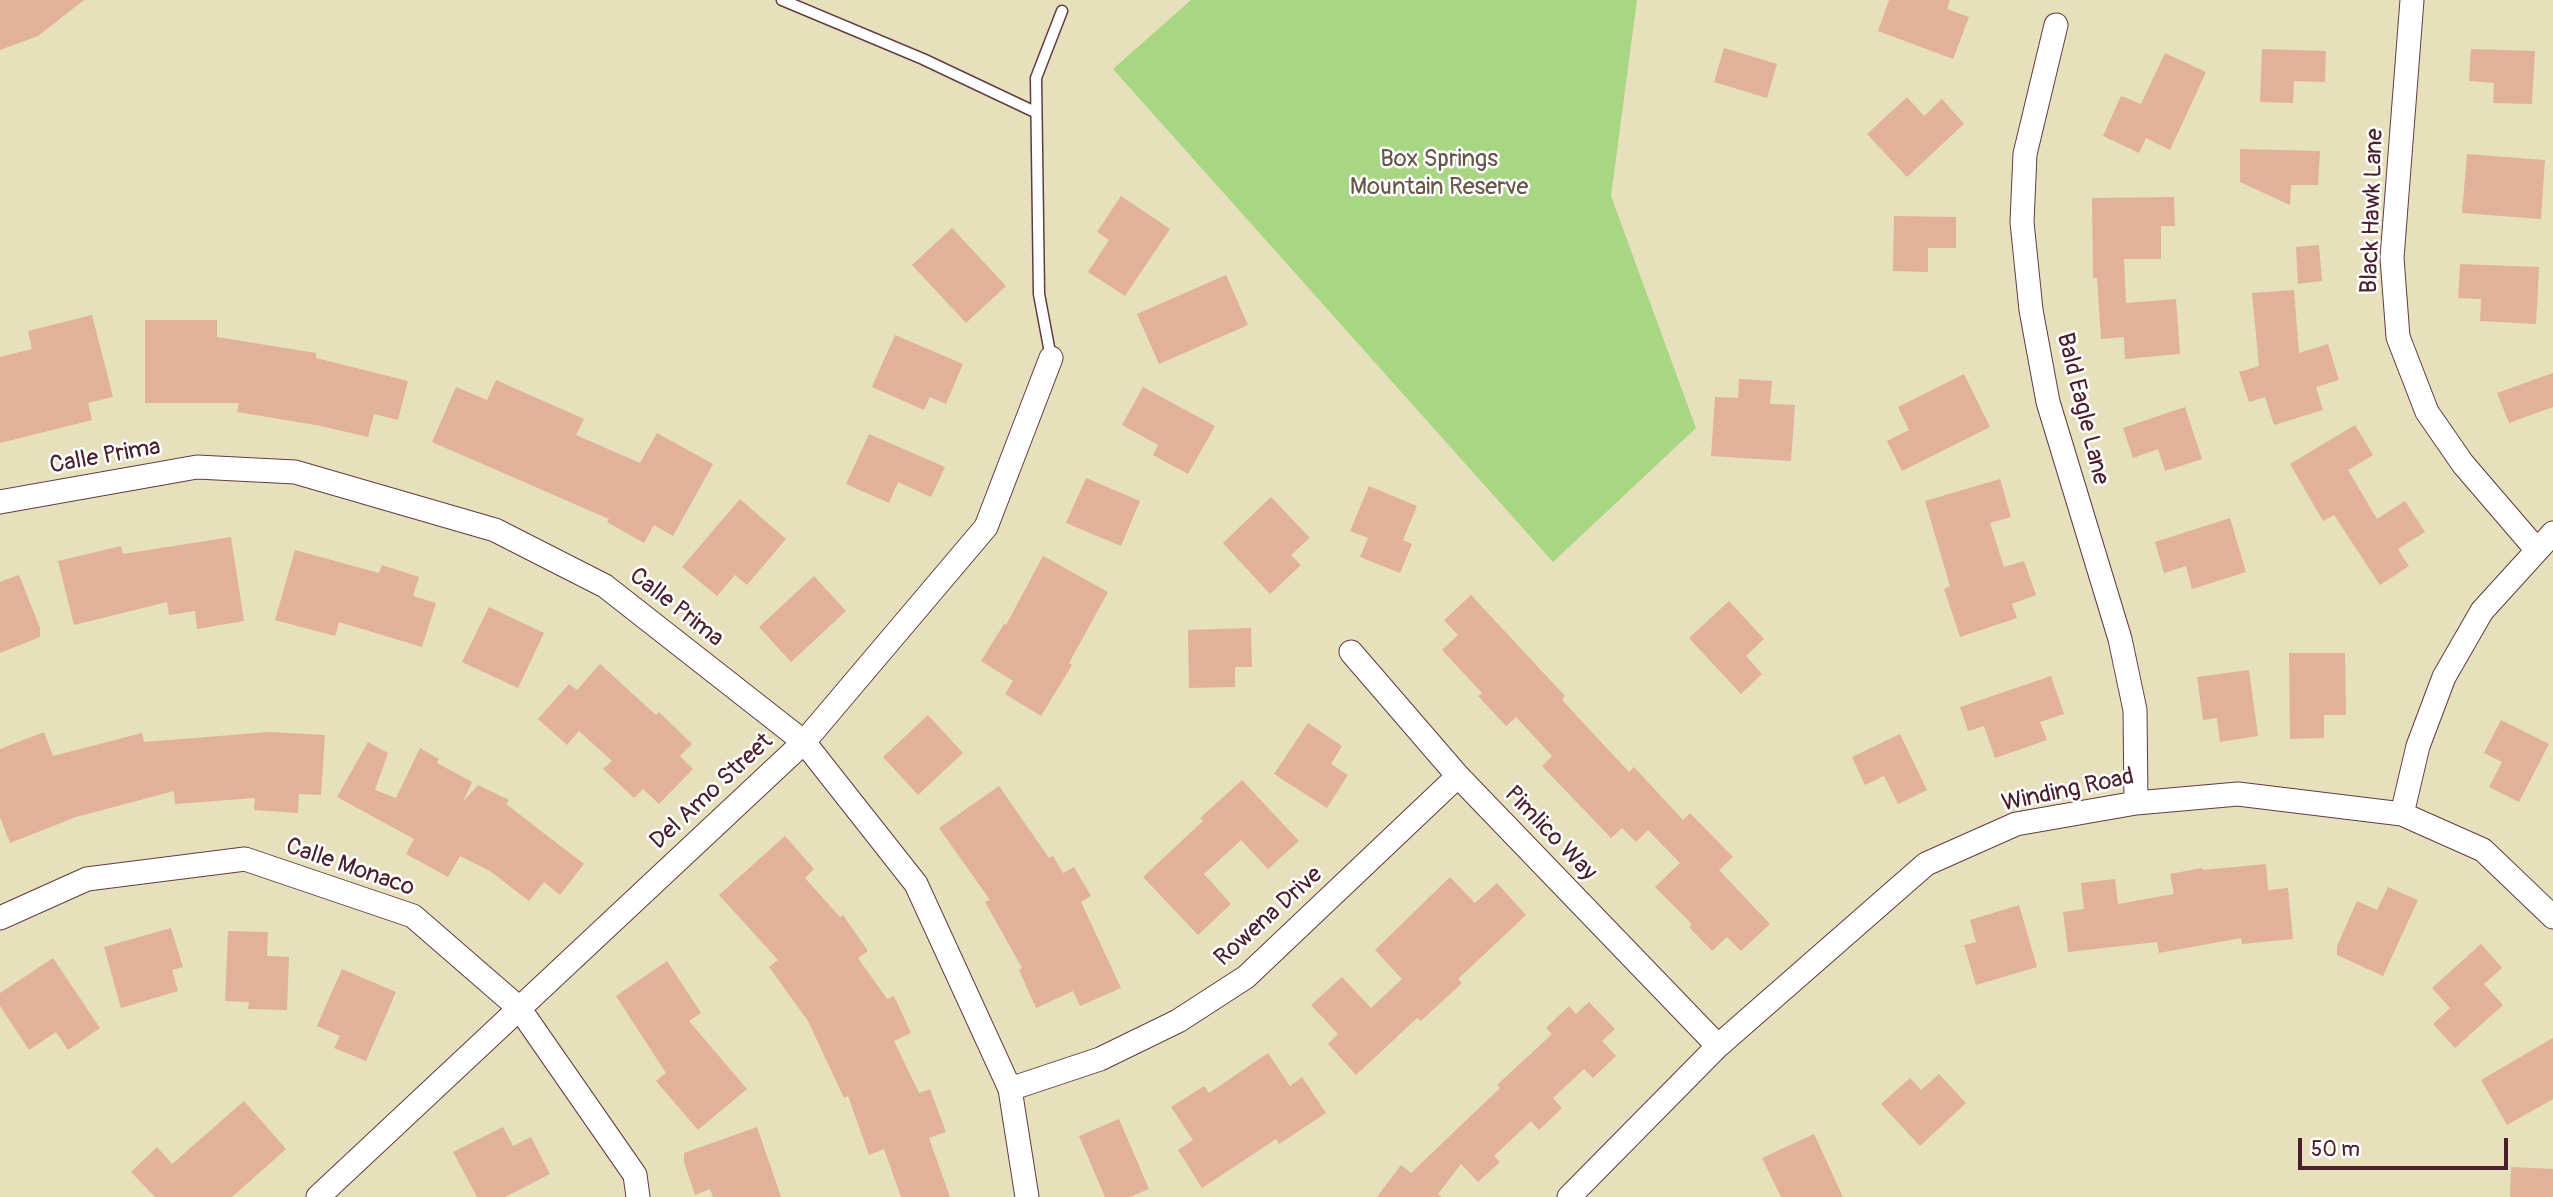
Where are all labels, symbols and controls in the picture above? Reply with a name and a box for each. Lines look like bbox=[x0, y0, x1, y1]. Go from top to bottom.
street label: Black Hawk Lane bbox=[2356, 128, 2390, 294]
park label: Box Springs Mountain Reserve bbox=[1350, 146, 1528, 202]
street label: Bald Eagle Lane bbox=[2049, 330, 2115, 488]
street label: Calle Prima bbox=[47, 433, 163, 481]
street label: Calle Prima bbox=[623, 562, 729, 654]
street label: Del Amo Street bbox=[645, 728, 779, 856]
street label: Winding Road bbox=[1999, 763, 2137, 819]
street label: Pimlico Way bbox=[1498, 781, 1602, 887]
street label: Calle Monaco bbox=[282, 833, 418, 903]
street label: Rowena Drive bbox=[1209, 861, 1329, 973]
scale bar bbox=[2301, 1124, 2511, 1168]
text: 50 m bbox=[2311, 1136, 2360, 1163]

